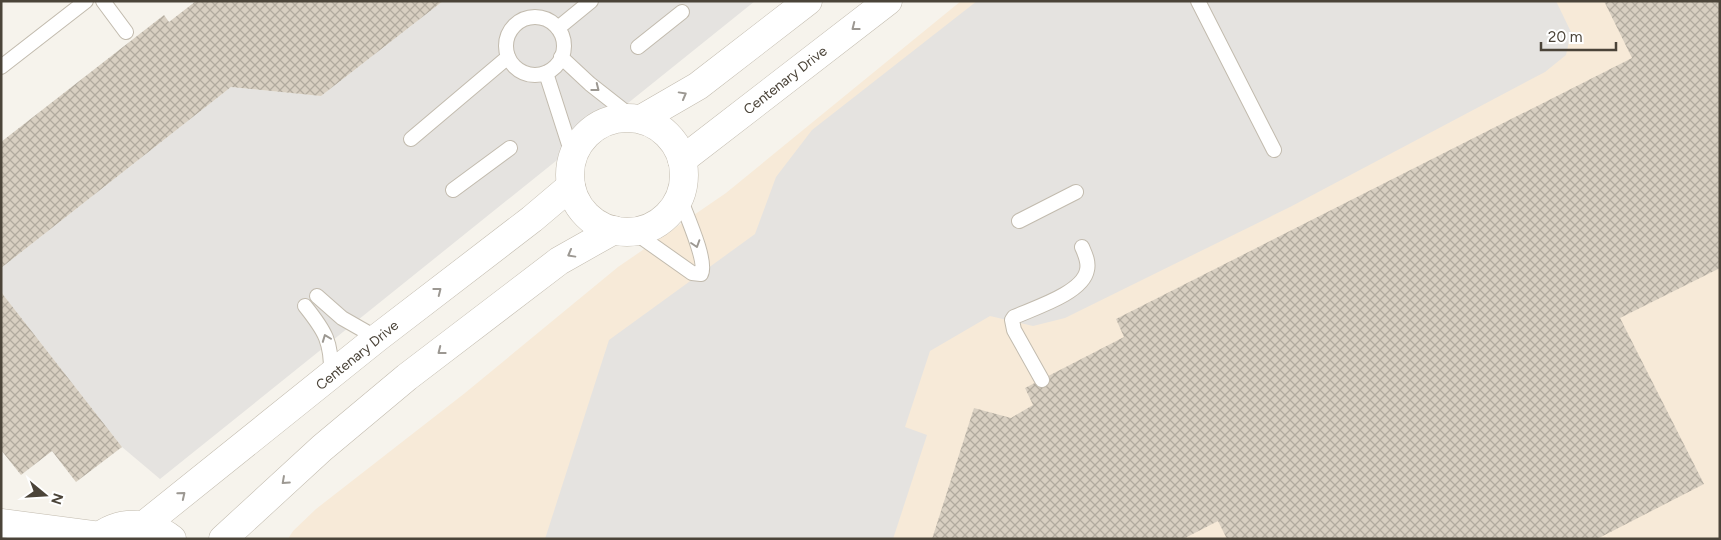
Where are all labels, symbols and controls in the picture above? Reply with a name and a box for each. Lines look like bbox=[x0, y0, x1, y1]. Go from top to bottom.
scale bar bbox=[1541, 20, 1616, 52]
one-way arrow bbox=[852, 21, 861, 29]
text: 20 m bbox=[1548, 28, 1582, 46]
street label: Centenary Drive bbox=[740, 42, 831, 118]
one-way arrow bbox=[590, 83, 599, 91]
one-way arrow bbox=[677, 91, 686, 101]
one-way arrow bbox=[690, 239, 700, 247]
one-way arrow bbox=[567, 248, 576, 258]
one-way arrow bbox=[432, 288, 442, 297]
street label: Centenary Drive bbox=[313, 317, 402, 394]
one-way arrow bbox=[322, 334, 333, 343]
one-way arrow bbox=[437, 345, 447, 354]
north arrow bbox=[20, 470, 70, 520]
one-way arrow bbox=[282, 475, 291, 484]
text: N bbox=[47, 491, 67, 507]
one-way arrow bbox=[176, 492, 185, 500]

